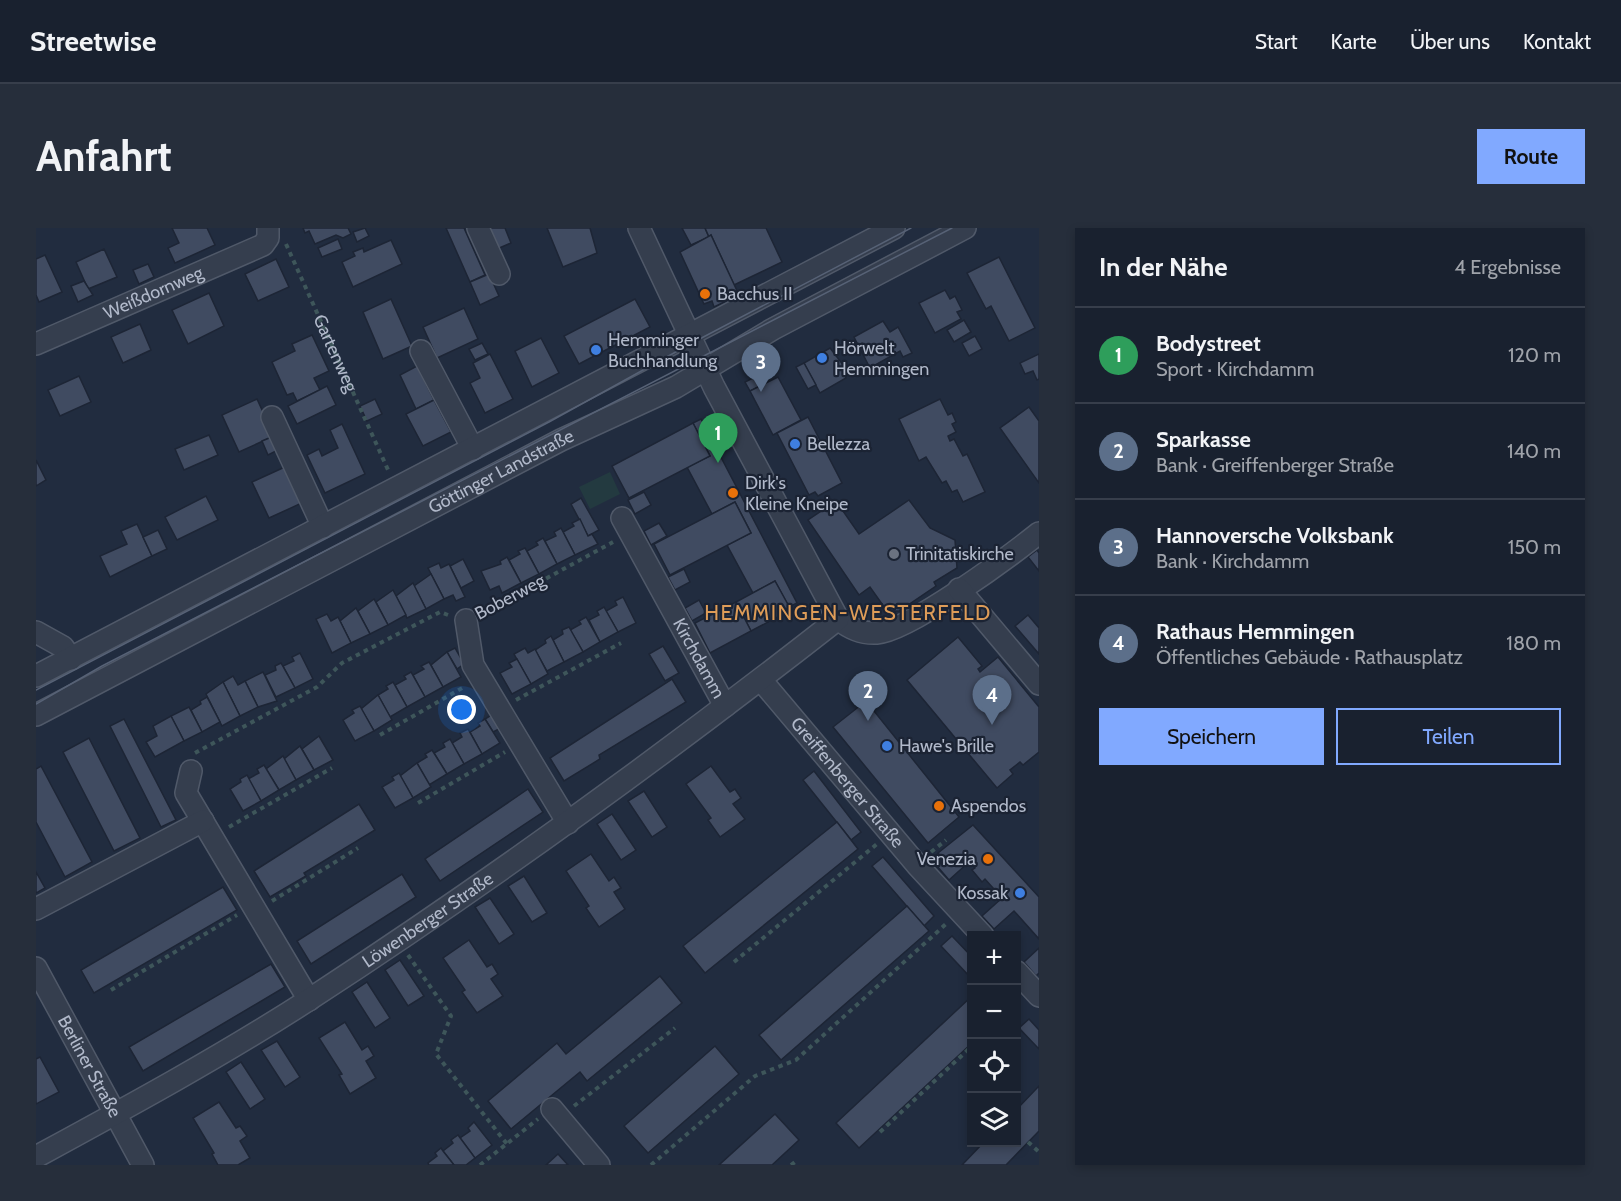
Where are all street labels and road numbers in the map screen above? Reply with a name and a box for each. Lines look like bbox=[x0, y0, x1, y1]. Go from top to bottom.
street label: Weißdornweg bbox=[100, 261, 207, 324]
street label: Gartenweg bbox=[308, 311, 363, 397]
street label: Göttinger Landstraße bbox=[425, 425, 577, 518]
street label: Boberweg bbox=[471, 569, 550, 625]
street label: Kirchdamm bbox=[668, 614, 730, 702]
street label: Greiffenberger Straße bbox=[786, 713, 909, 852]
street label: Löwenberger Straße bbox=[358, 868, 497, 973]
street label: Berliner Straße bbox=[53, 1012, 126, 1121]

